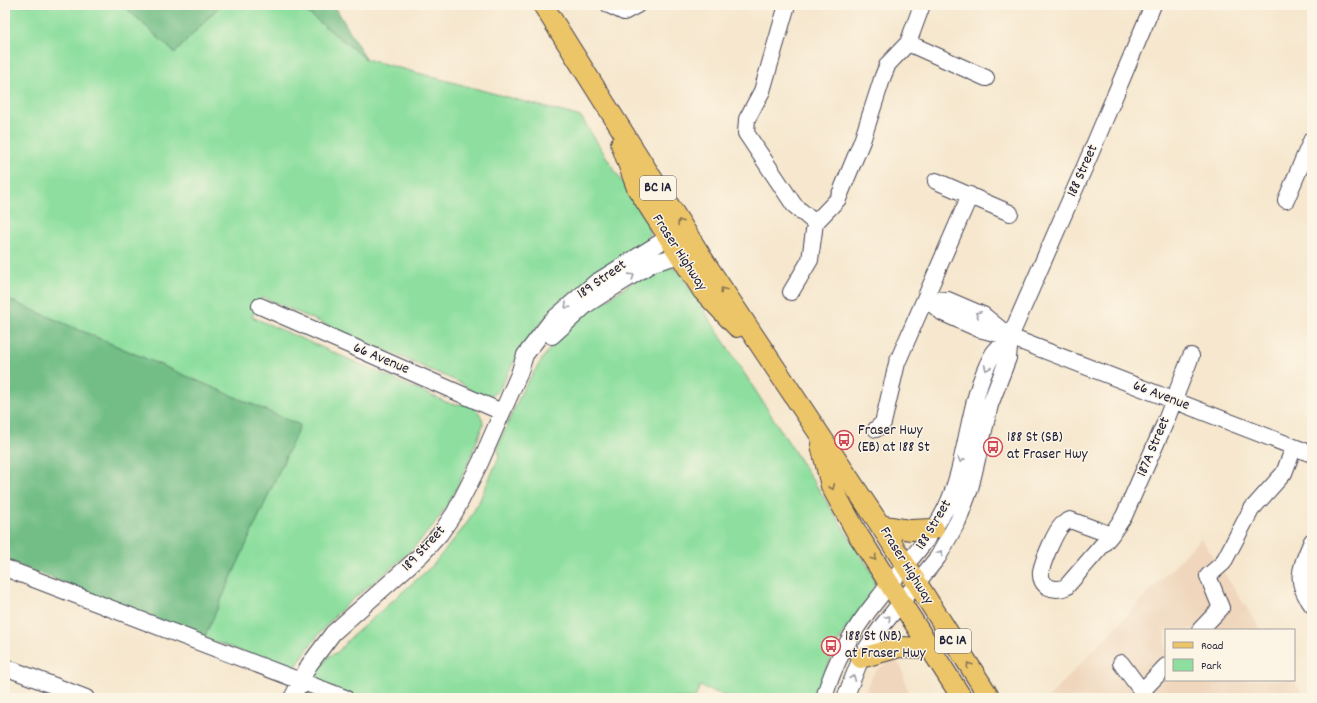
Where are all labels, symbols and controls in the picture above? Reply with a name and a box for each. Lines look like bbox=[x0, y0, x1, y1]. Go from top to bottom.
street label: 188 Street bbox=[1062, 141, 1104, 201]
road number: BC 1A bbox=[640, 176, 676, 200]
street label: Fraser Highway bbox=[646, 210, 713, 297]
one-way arrow bbox=[677, 219, 685, 226]
street label: 189 Street bbox=[573, 255, 632, 305]
one-way arrow bbox=[628, 273, 635, 280]
one-way arrow bbox=[720, 287, 728, 294]
one-way arrow bbox=[564, 301, 572, 308]
one-way arrow bbox=[975, 311, 983, 319]
street label: 66 Avenue bbox=[349, 337, 413, 381]
one-way arrow bbox=[984, 364, 992, 371]
street label: 66 Avenue bbox=[1129, 375, 1193, 417]
street label: 187A Street bbox=[1132, 413, 1177, 480]
place label: Fraser Hwy (EB) at 188 St bbox=[858, 420, 930, 459]
place label: 188 St (SB) at Fraser Hwy bbox=[1007, 427, 1089, 466]
bus stop icon: Fraser Hwy (EB) at 188 St bbox=[833, 429, 855, 451]
bus stop icon: 188 St (SB) at Fraser Hwy bbox=[982, 436, 1004, 458]
one-way arrow bbox=[957, 457, 965, 463]
one-way arrow bbox=[827, 483, 835, 490]
street label: 188 Street bbox=[910, 495, 958, 554]
street label: 189 Street bbox=[397, 521, 451, 577]
street label: Fraser Highway bbox=[873, 523, 939, 610]
one-way arrow bbox=[935, 550, 943, 557]
one-way arrow bbox=[869, 554, 876, 561]
one-way arrow bbox=[884, 615, 891, 623]
place label: 188 St (NB) at Fraser Hwy bbox=[845, 626, 927, 665]
road number: BC 1A bbox=[935, 629, 971, 653]
legend bbox=[1165, 629, 1295, 681]
bus stop icon: 188 St (NB) at Fraser Hwy bbox=[820, 635, 842, 657]
text: Road bbox=[1201, 638, 1223, 655]
text: Park bbox=[1201, 658, 1222, 675]
one-way arrow bbox=[966, 662, 974, 669]
one-way arrow bbox=[848, 674, 856, 681]

